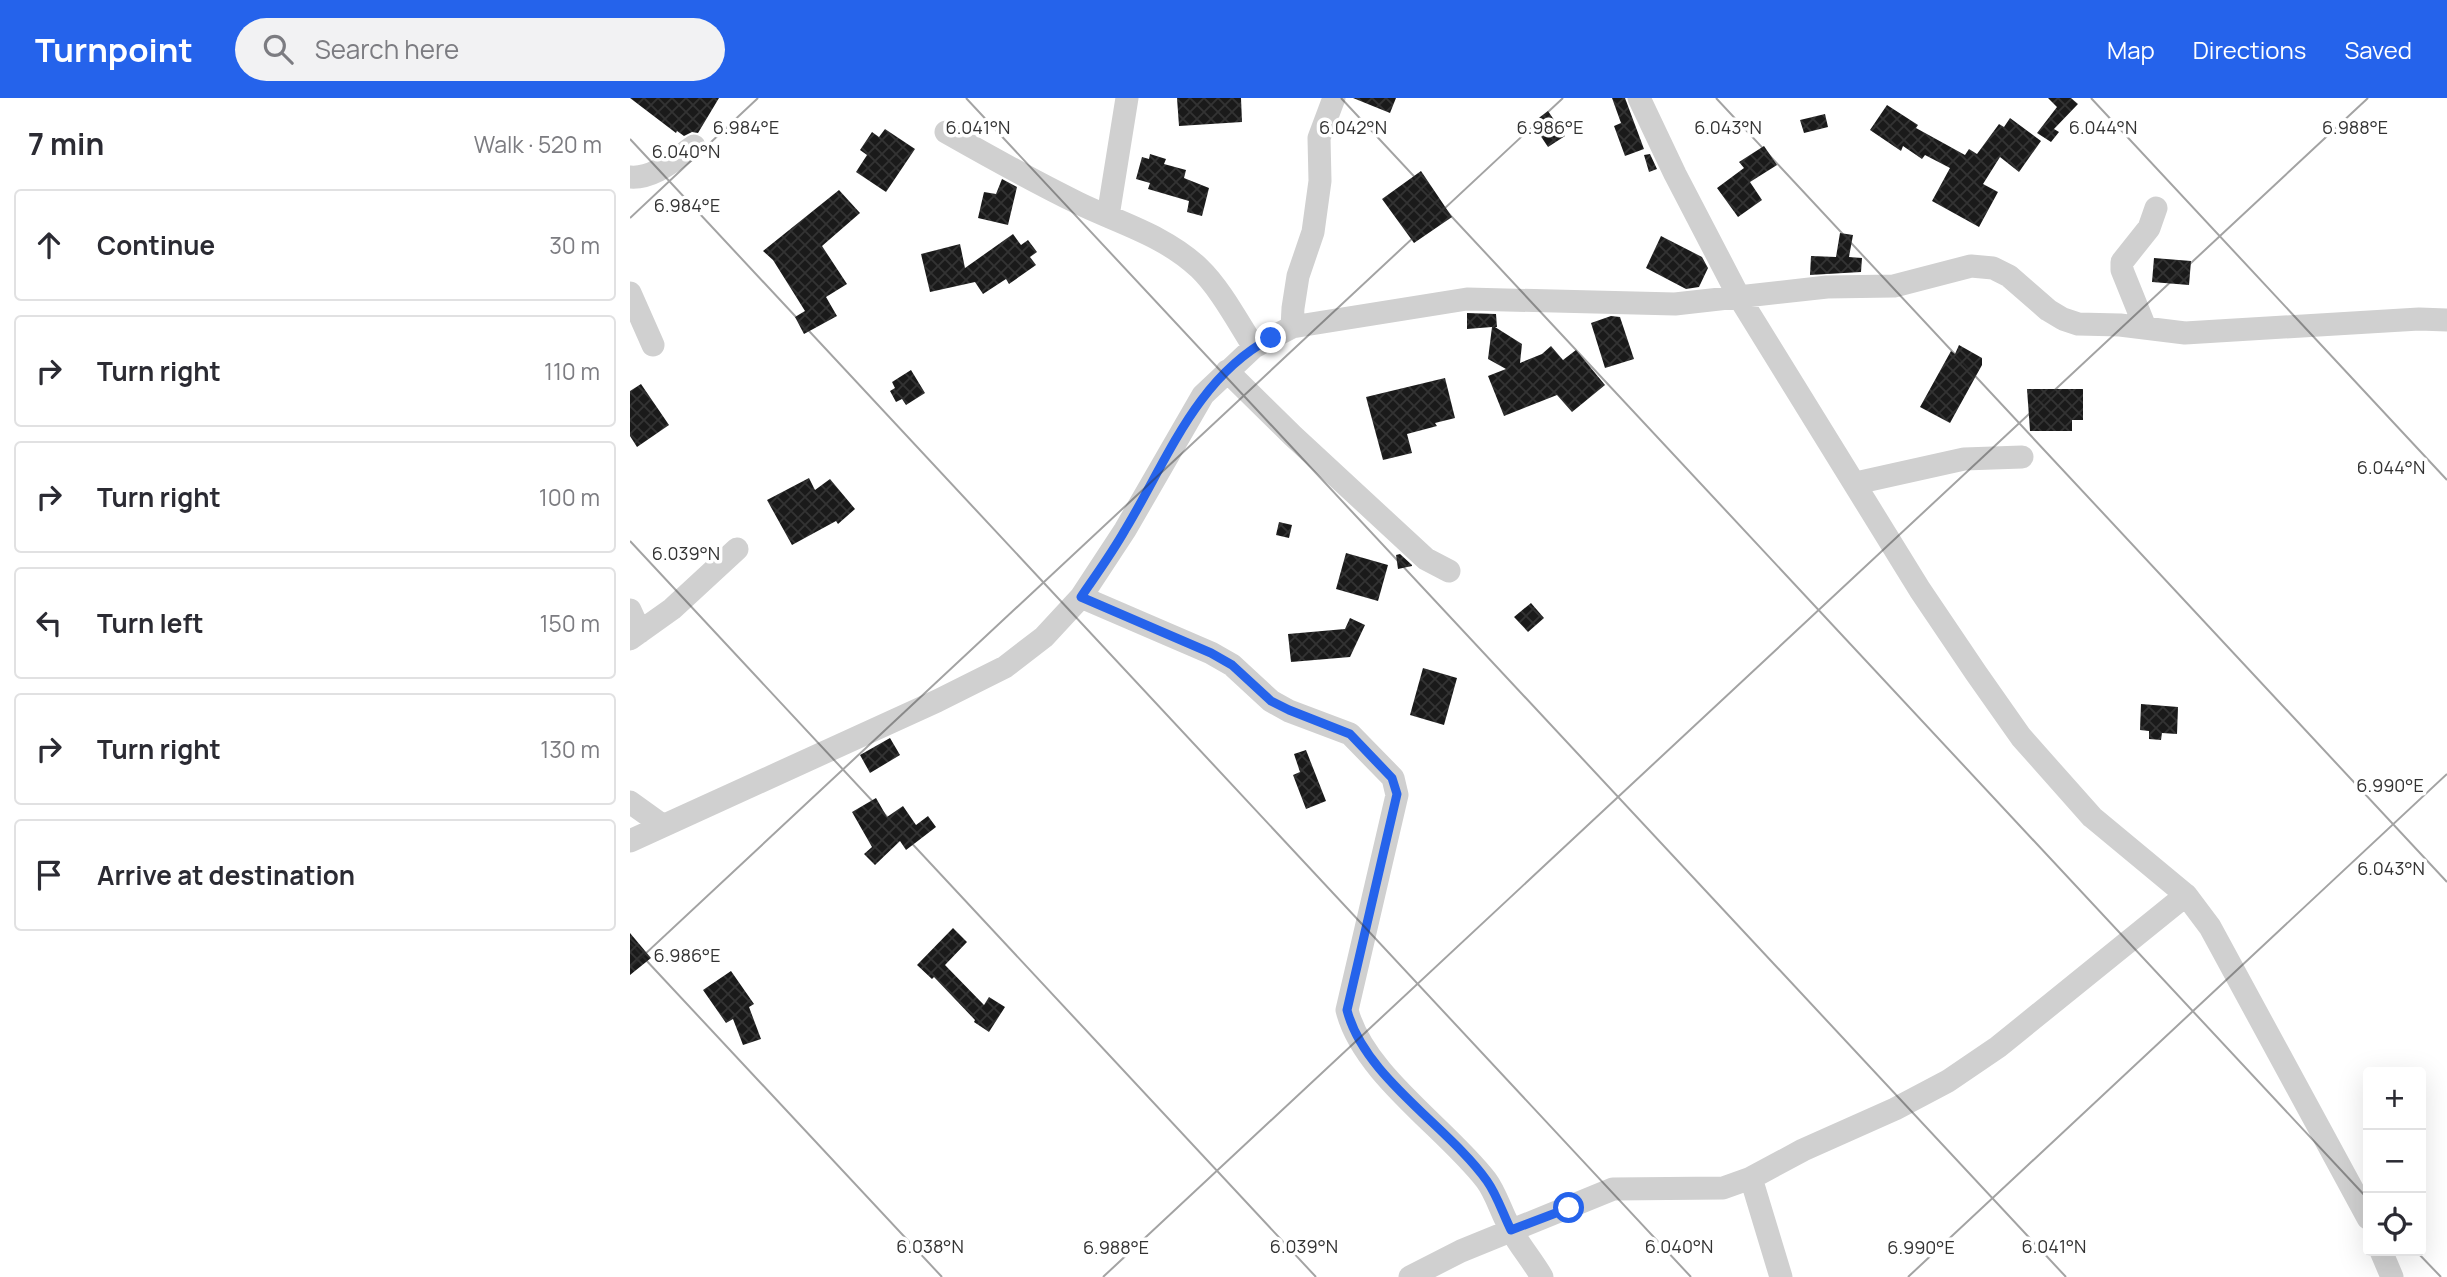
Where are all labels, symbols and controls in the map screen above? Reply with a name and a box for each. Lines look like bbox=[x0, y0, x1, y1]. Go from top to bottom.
search box bbox=[235, 18, 725, 81]
text: Turnpoint bbox=[35, 27, 193, 72]
icon: search bbox=[259, 30, 297, 68]
text: Search here bbox=[315, 31, 459, 67]
text: Map bbox=[2107, 33, 2155, 66]
text: Directions bbox=[2193, 33, 2306, 66]
text: Saved bbox=[2344, 33, 2412, 66]
text: 6.984°E bbox=[713, 115, 779, 139]
text: 6.041°N bbox=[946, 115, 1010, 139]
text: 6.042°N bbox=[1319, 115, 1387, 139]
text: 6.986°E bbox=[1517, 115, 1583, 139]
text: 6.043°N bbox=[1694, 115, 1762, 139]
text: 6.044°N bbox=[2069, 115, 2137, 139]
text: 6.988°E bbox=[2322, 115, 2388, 139]
text: 7 min bbox=[28, 123, 104, 164]
text: Walk · 520 m bbox=[474, 128, 602, 160]
text: 6.040°N bbox=[652, 139, 720, 163]
text: 6.984°E bbox=[654, 193, 720, 217]
icon: ahead bbox=[30, 226, 68, 264]
text: Continue bbox=[97, 227, 215, 263]
text: 30 m bbox=[549, 229, 600, 261]
route end bbox=[1255, 322, 1286, 353]
icon: right bbox=[30, 352, 68, 390]
text: Turn right bbox=[97, 353, 221, 389]
text: 110 m bbox=[544, 355, 600, 387]
text: 6.044°N bbox=[2357, 455, 2425, 479]
icon: right bbox=[30, 478, 68, 516]
text: Turn right bbox=[97, 479, 221, 515]
text: 100 m bbox=[539, 481, 600, 513]
text: 6.039°N bbox=[652, 541, 720, 565]
icon: left bbox=[30, 604, 68, 642]
text: Turn left bbox=[97, 605, 204, 641]
text: 150 m bbox=[540, 607, 600, 639]
icon: right bbox=[30, 730, 68, 768]
text: Turn right bbox=[97, 731, 221, 767]
text: 130 m bbox=[540, 733, 600, 765]
text: 6.990°E bbox=[2356, 773, 2424, 797]
icon: arrive bbox=[30, 856, 68, 894]
text: 6.043°N bbox=[2357, 856, 2425, 880]
text: Arrive at destination bbox=[97, 857, 355, 893]
text: 6.986°E bbox=[654, 943, 720, 967]
map controls bbox=[2363, 1067, 2426, 1256]
button: + bbox=[2363, 1067, 2426, 1130]
button: − bbox=[2363, 1130, 2426, 1193]
route start bbox=[1553, 1192, 1584, 1223]
button: locate bbox=[2363, 1193, 2426, 1256]
text: 6.038°N bbox=[896, 1234, 964, 1258]
text: 6.039°N bbox=[1270, 1234, 1338, 1258]
text: 6.040°N bbox=[1645, 1234, 1713, 1258]
text: 6.041°N bbox=[2022, 1234, 2086, 1258]
text: 6.988°E bbox=[1083, 1235, 1149, 1259]
text: 6.990°E bbox=[1887, 1235, 1955, 1259]

